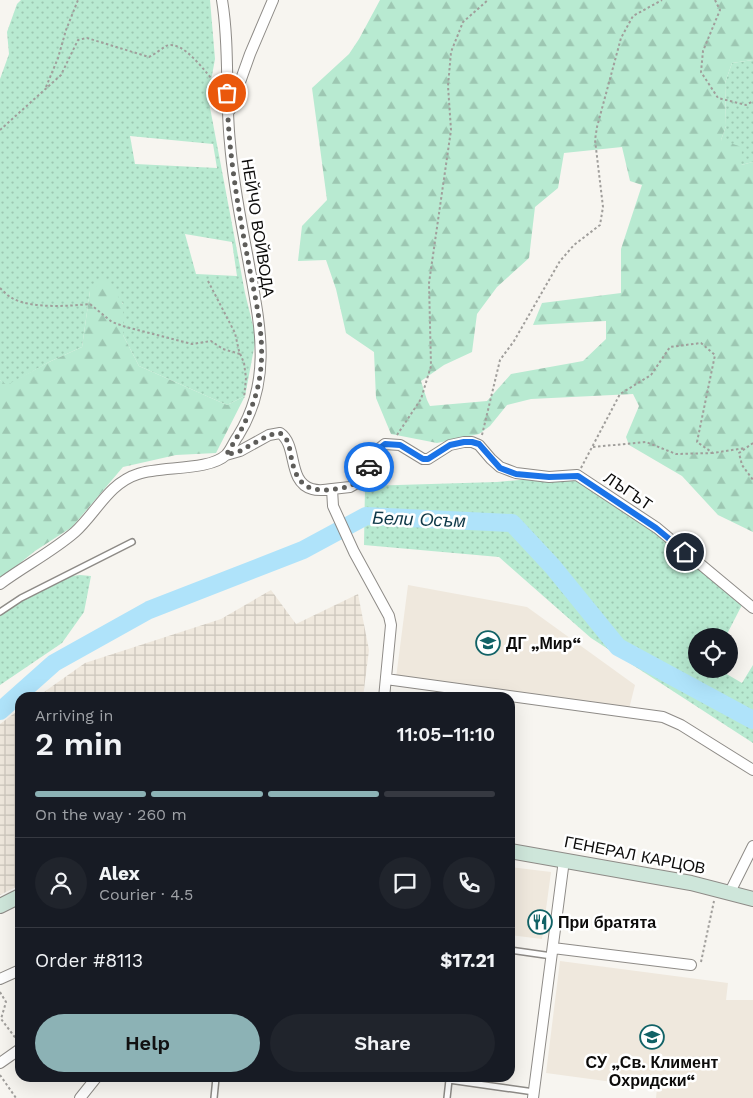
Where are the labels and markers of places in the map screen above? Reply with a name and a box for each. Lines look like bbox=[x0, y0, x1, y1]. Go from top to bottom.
pin bbox=[206, 72, 248, 114]
pin bbox=[664, 531, 706, 573]
school or university icon: ДГ „Мир“ bbox=[475, 630, 501, 656]
place label: ДГ „Мир“ bbox=[506, 634, 581, 653]
restaurant icon: При братята bbox=[527, 909, 553, 935]
place label: При братята bbox=[558, 913, 656, 932]
school or university icon: СУ „Св. Климент Охридски“ bbox=[639, 1024, 665, 1050]
place label: СУ „Св. Климент Охридски“ bbox=[586, 1053, 719, 1090]

